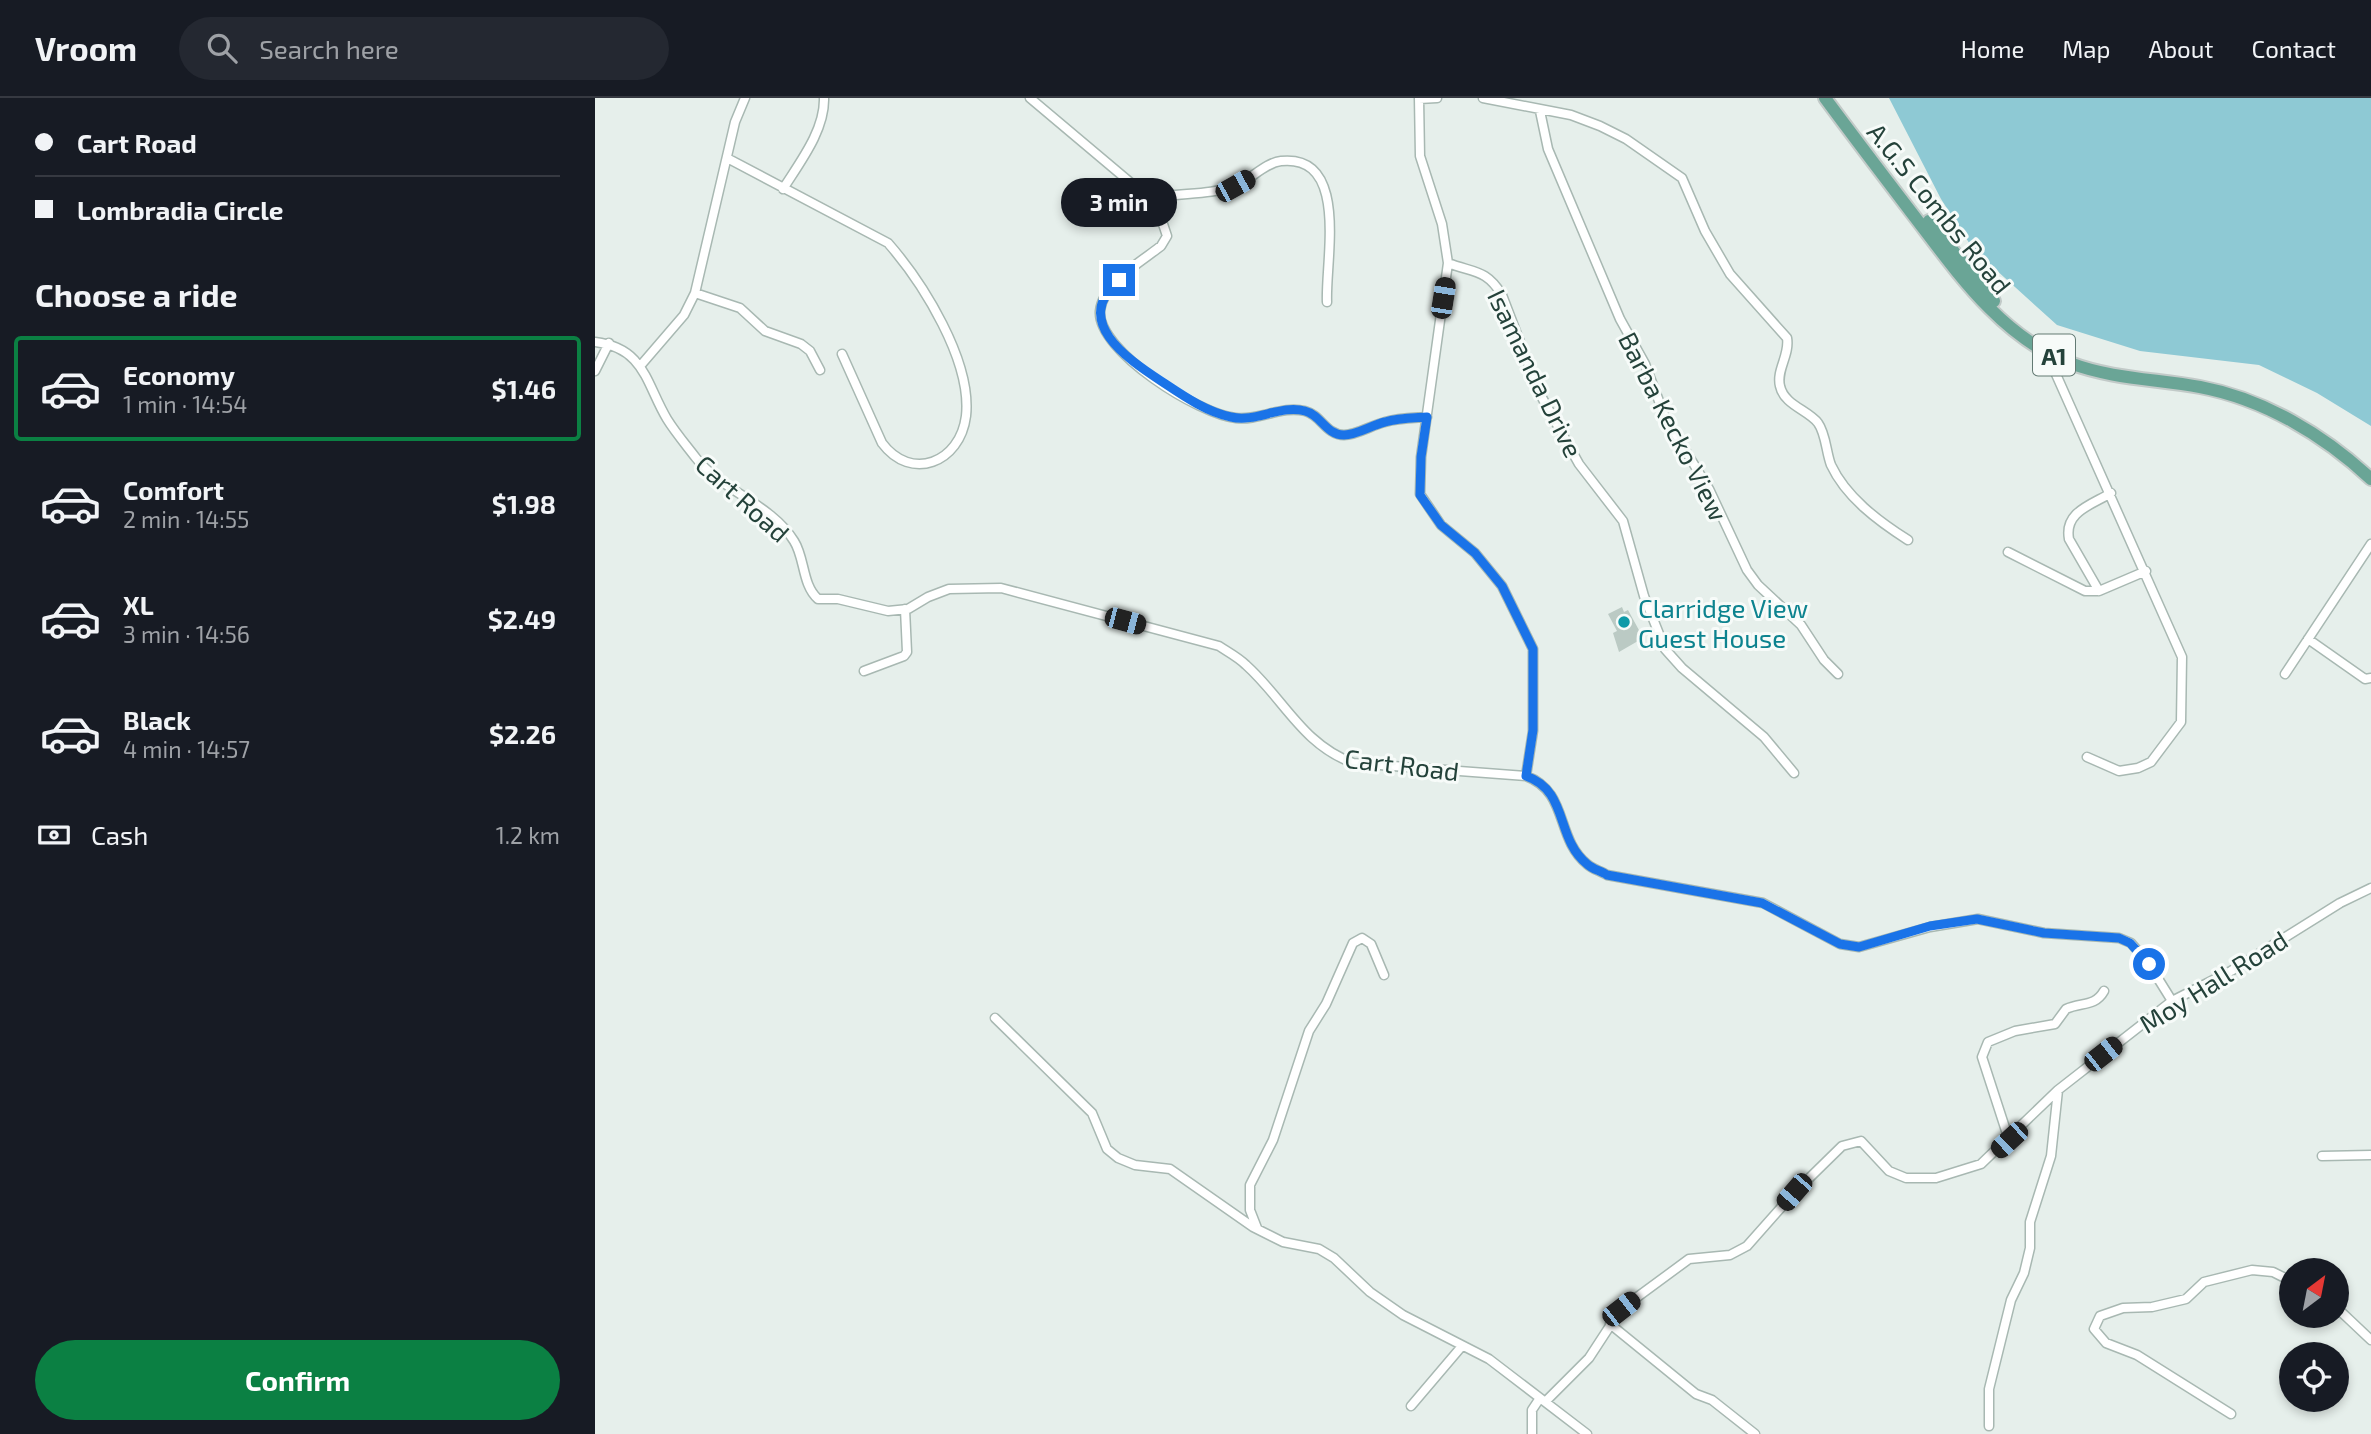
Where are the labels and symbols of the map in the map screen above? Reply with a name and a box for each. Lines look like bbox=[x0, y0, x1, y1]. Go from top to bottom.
street label: A.G.S Combs Road bbox=[1862, 116, 2018, 300]
car bbox=[1212, 167, 1259, 205]
callout: 3 min bbox=[1061, 178, 1177, 228]
route end bbox=[1103, 264, 1135, 296]
car bbox=[1430, 276, 1457, 320]
street label: Isamanda Drive bbox=[1482, 284, 1590, 462]
street label: Barba Kecko View bbox=[1613, 326, 1735, 526]
road number: A1 bbox=[2033, 334, 2075, 376]
street label: Cart Road bbox=[690, 448, 796, 548]
place label: Clarridge View Guest House bbox=[1638, 592, 1808, 653]
car bbox=[1102, 605, 1149, 637]
marker: Clarridge View Guest House bbox=[1616, 614, 1632, 630]
street label: Cart Road bbox=[1343, 742, 1461, 786]
street label: Moy Hall Road bbox=[2133, 923, 2293, 1039]
route start bbox=[2133, 948, 2165, 980]
car bbox=[2080, 1033, 2127, 1075]
car bbox=[1987, 1118, 2032, 1162]
car bbox=[1773, 1169, 1816, 1215]
north arrow bbox=[2279, 1258, 2349, 1328]
car bbox=[1598, 1288, 1645, 1330]

